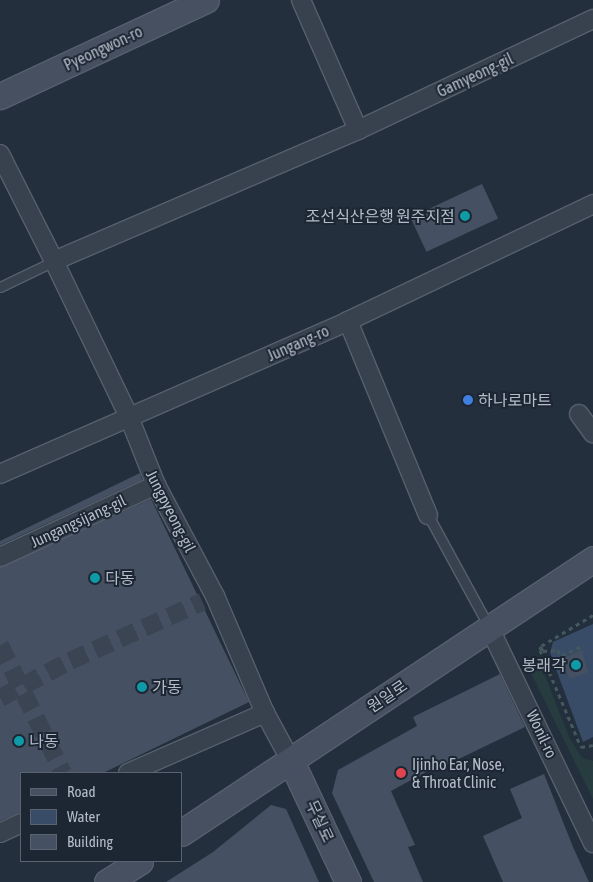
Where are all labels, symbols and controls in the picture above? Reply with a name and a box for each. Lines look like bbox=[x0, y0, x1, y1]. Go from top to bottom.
street label: Pyeongwon-ro bbox=[61, 21, 145, 75]
street label: Gamyeong-gil bbox=[434, 49, 516, 101]
place label: 조선식산은행 원주지점 bbox=[306, 206, 455, 226]
marker: 조선식산은행 원주지점 bbox=[459, 210, 471, 222]
street label: Jungang-ro bbox=[264, 321, 332, 365]
place label: 하나로마트 bbox=[478, 390, 552, 410]
marker: 하나로마트 bbox=[462, 394, 474, 406]
street label: Jungpyeong-gil bbox=[142, 467, 200, 555]
street label: Jungangsijang-gil bbox=[27, 491, 129, 551]
place label: 다동 bbox=[105, 568, 134, 588]
marker: 다동 bbox=[89, 572, 101, 584]
place label: 봉래각 bbox=[522, 655, 566, 675]
marker: 봉래각 bbox=[570, 659, 582, 671]
street label: 원일로 bbox=[363, 676, 411, 716]
place label: 가동 bbox=[152, 677, 181, 697]
marker: 가동 bbox=[136, 681, 148, 693]
street label: Wonil-ro bbox=[523, 707, 561, 761]
place label: 나동 bbox=[29, 731, 58, 751]
marker: 나동 bbox=[13, 735, 25, 747]
place label: Ijinho Ear, Nose, & Throat Clinic bbox=[412, 754, 505, 792]
marker: Ijinho Ear, Nose, & Throat Clinic bbox=[394, 766, 408, 780]
legend bbox=[20, 772, 182, 862]
text: Road bbox=[67, 783, 96, 800]
street label: 무실로 bbox=[302, 797, 338, 845]
text: Water bbox=[67, 808, 100, 825]
text: Building bbox=[67, 833, 113, 850]

